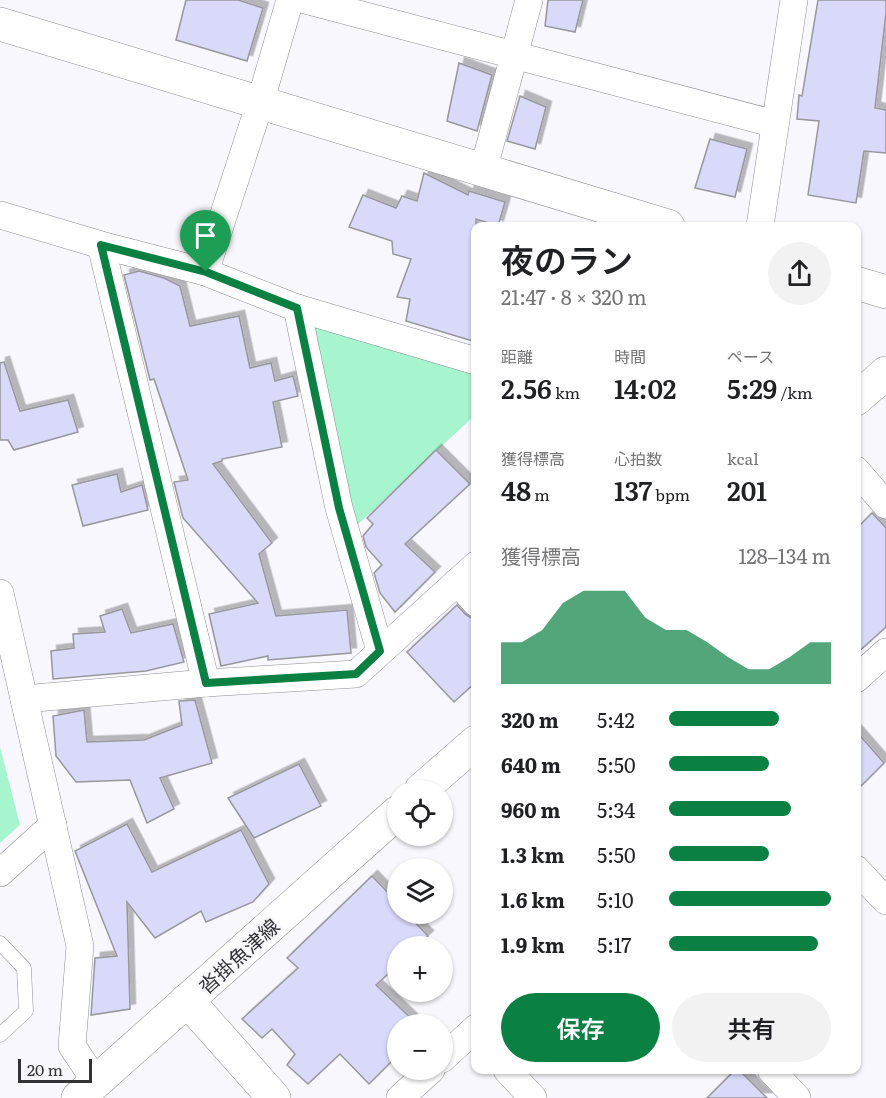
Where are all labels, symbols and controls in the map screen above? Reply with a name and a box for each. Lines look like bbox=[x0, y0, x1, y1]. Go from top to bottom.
pin bbox=[180, 210, 231, 272]
icon: arrive bbox=[189, 219, 222, 252]
text: 夜のラン bbox=[501, 234, 633, 283]
button: share bbox=[768, 242, 831, 305]
text: 21:47 · 8 × 320 m bbox=[501, 281, 647, 311]
text: 距離 bbox=[501, 344, 533, 368]
text: 時間 bbox=[614, 344, 646, 368]
text: ペース bbox=[727, 344, 774, 368]
text: 2.56 bbox=[501, 368, 552, 407]
text: 14:02 bbox=[614, 368, 676, 407]
text: 5:29 bbox=[727, 368, 777, 407]
text: km bbox=[552, 380, 580, 404]
text: /km bbox=[777, 380, 812, 404]
text: 獲得標高 bbox=[501, 446, 565, 470]
text: 心拍数 bbox=[614, 446, 662, 470]
text: kcal bbox=[727, 446, 759, 470]
text: 48 bbox=[501, 470, 531, 509]
text: 137 bbox=[614, 470, 652, 509]
text: 201 bbox=[727, 470, 767, 509]
text: m bbox=[531, 482, 550, 506]
text: bpm bbox=[652, 482, 690, 506]
text: 獲得標高 bbox=[501, 540, 581, 570]
text: 128–134 m bbox=[738, 540, 831, 570]
text: 320 m bbox=[501, 704, 559, 734]
text: 5:42 bbox=[597, 704, 635, 734]
text: 640 m bbox=[501, 749, 561, 779]
text: 5:50 bbox=[597, 749, 636, 779]
map controls bbox=[387, 780, 453, 1080]
button: locate bbox=[387, 780, 453, 846]
text: 960 m bbox=[501, 794, 560, 824]
text: 5:34 bbox=[597, 794, 635, 824]
text: 1.3 km bbox=[501, 839, 564, 869]
text: 5:50 bbox=[597, 839, 636, 869]
button: layers bbox=[387, 858, 453, 924]
text: 1.6 km bbox=[501, 884, 565, 914]
text: 5:10 bbox=[597, 884, 634, 914]
street label: 沓掛魚津線 bbox=[191, 910, 285, 1000]
text: 1.9 km bbox=[501, 929, 565, 959]
text: 5:17 bbox=[597, 929, 632, 959]
button: + bbox=[387, 936, 453, 1002]
button: 保存 bbox=[501, 993, 660, 1062]
button: 共有 bbox=[672, 993, 831, 1062]
button: − bbox=[387, 1014, 453, 1080]
scale bar bbox=[18, 1056, 92, 1084]
text: 20 m bbox=[27, 1057, 63, 1081]

